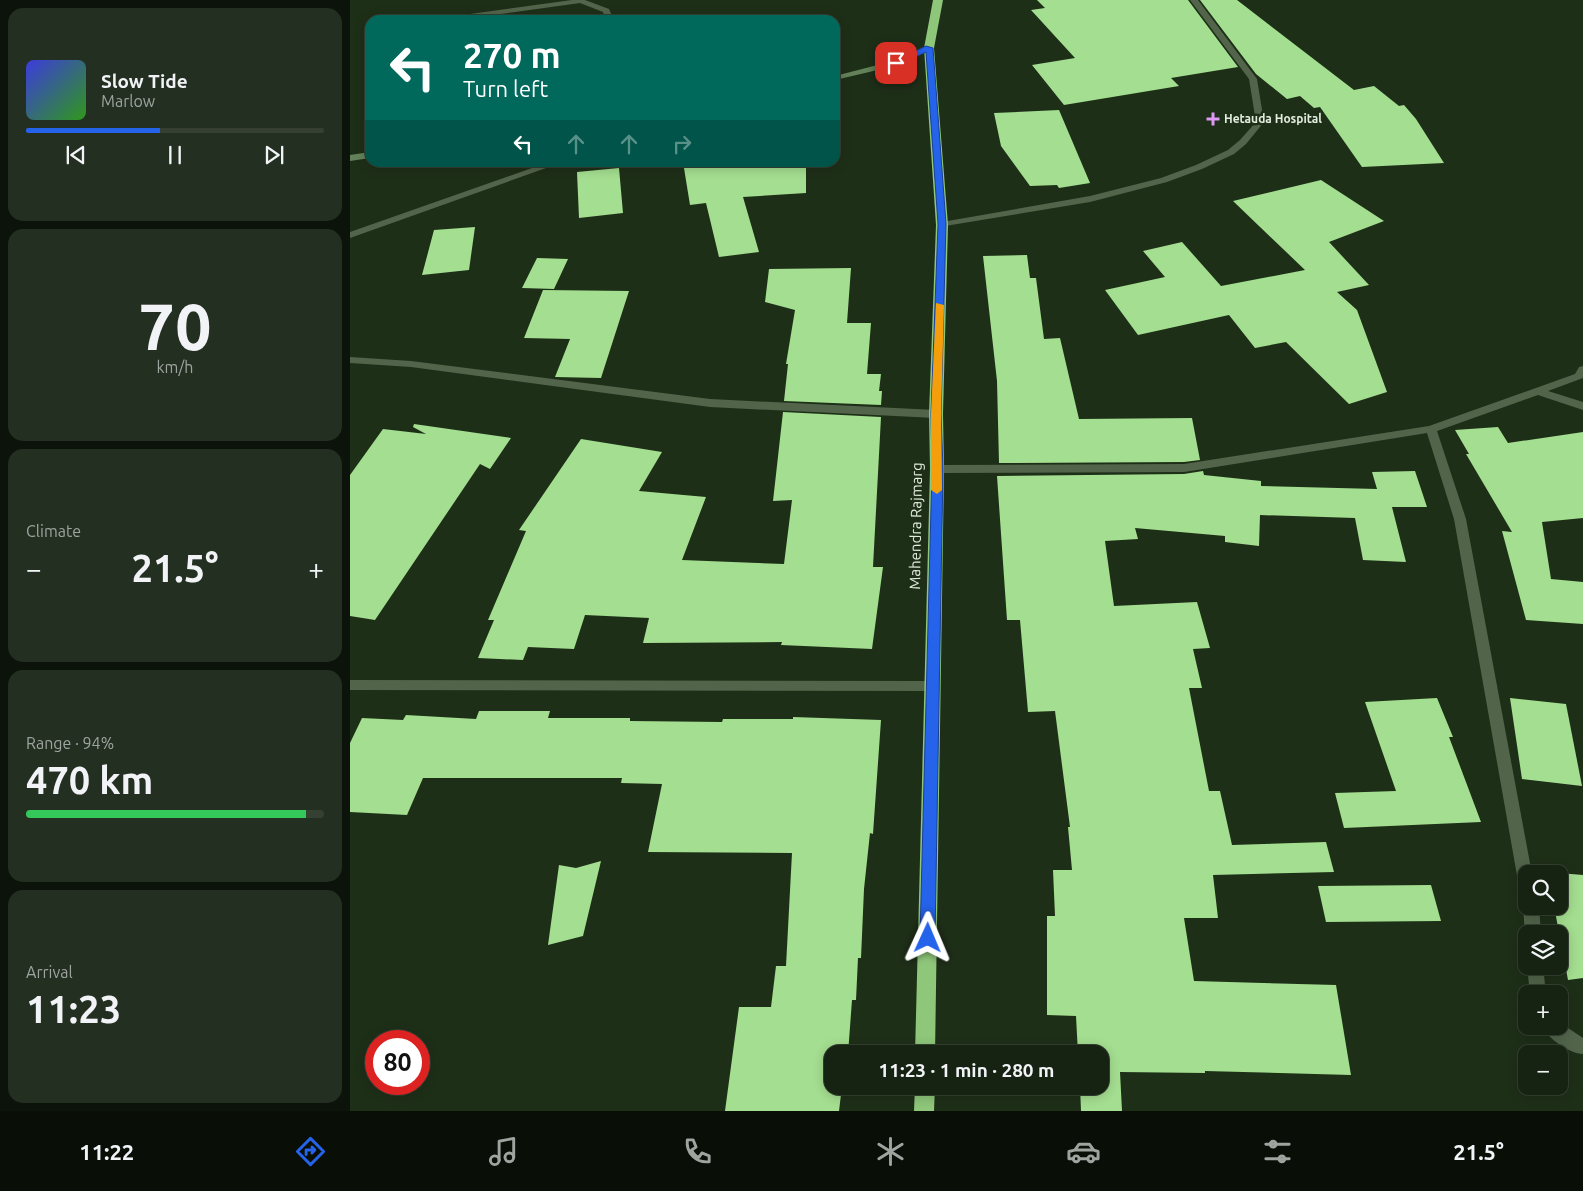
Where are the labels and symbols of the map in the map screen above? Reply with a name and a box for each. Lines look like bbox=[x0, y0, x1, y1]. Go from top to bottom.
pin bbox=[875, 42, 917, 84]
marker: Hetauda Hospital bbox=[1206, 112, 1220, 126]
place label: Hetauda Hospital bbox=[1224, 112, 1322, 125]
street label: Mahendra Rajmarg bbox=[906, 462, 925, 590]
position arrow bbox=[901, 911, 953, 963]
speed limit sign: 80 bbox=[365, 1030, 430, 1095]

